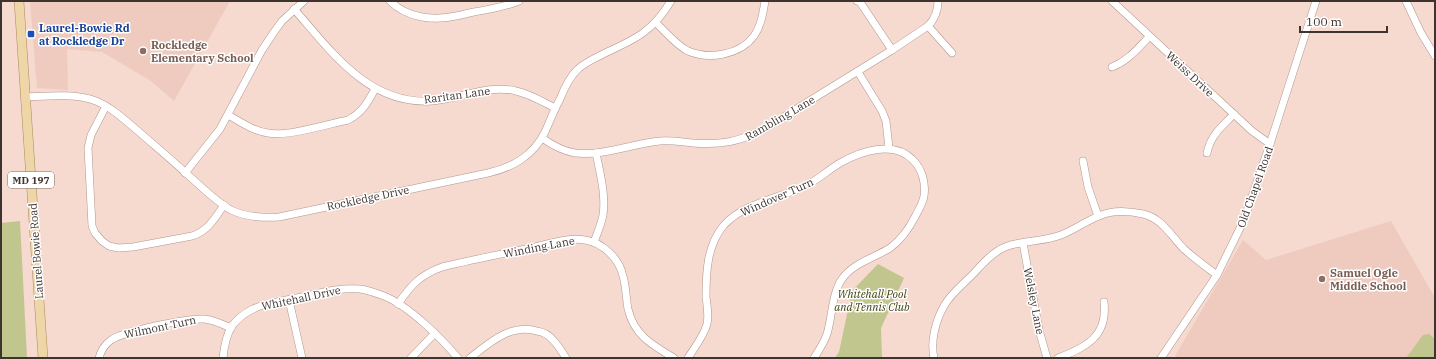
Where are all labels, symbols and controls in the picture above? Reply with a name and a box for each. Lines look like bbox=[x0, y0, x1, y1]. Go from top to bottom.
scale bar bbox=[1300, 8, 1387, 34]
text: 100 m bbox=[1306, 14, 1342, 29]
place label: Laurel-Bowie Rd at Rockledge Dr bbox=[39, 21, 130, 48]
marker: Laurel-Bowie Rd at Rockledge Dr bbox=[26, 29, 36, 39]
place label: Rockledge Elementary School bbox=[151, 38, 254, 65]
marker: Rockledge Elementary School bbox=[138, 46, 148, 56]
street label: Weiss Drive bbox=[1163, 48, 1217, 100]
street label: Raritan Lane bbox=[423, 83, 491, 107]
street label: Rambling Lane bbox=[743, 92, 817, 144]
street label: Old Chapel Road bbox=[1234, 144, 1276, 229]
road number: MD 197 bbox=[8, 172, 54, 188]
street label: Windover Turn bbox=[738, 175, 816, 219]
street label: Rockledge Drive bbox=[326, 182, 411, 214]
street label: Laurel Bowie Road bbox=[26, 202, 46, 299]
street label: Winding Lane bbox=[502, 233, 576, 261]
street label: Welsley Lane bbox=[1021, 266, 1047, 336]
place label: Samuel Ogle Middle School bbox=[1330, 266, 1407, 293]
marker: Samuel Ogle Middle School bbox=[1317, 274, 1327, 284]
street label: Whitehall Drive bbox=[260, 283, 342, 313]
park label: Whitehall Pool and Tennis Club bbox=[834, 287, 910, 314]
street label: Wilmont Turn bbox=[123, 313, 197, 341]

